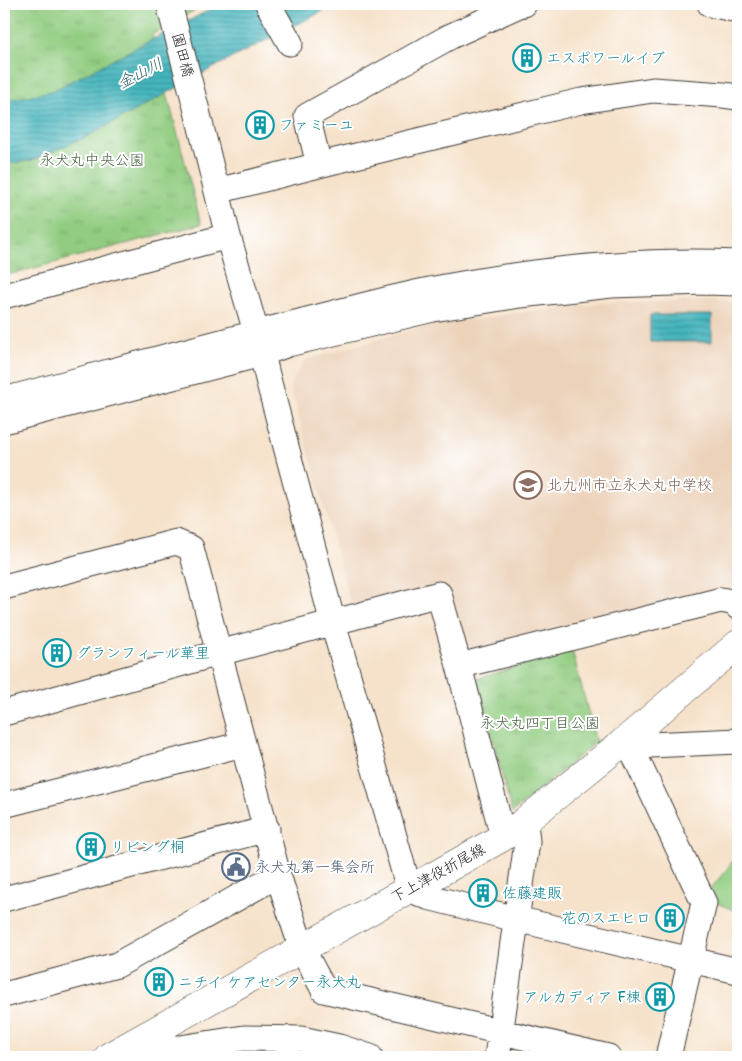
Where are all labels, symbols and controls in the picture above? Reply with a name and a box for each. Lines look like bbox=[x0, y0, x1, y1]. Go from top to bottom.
street label: 園田橋 bbox=[168, 31, 198, 79]
building icon: エスポワールイブ bbox=[512, 43, 542, 73]
place label: エスポワールイブ bbox=[546, 48, 665, 68]
water label: 金山川 bbox=[114, 53, 166, 93]
building icon: ファミーユ bbox=[245, 110, 275, 140]
place label: ファミーユ bbox=[279, 115, 354, 135]
park label: 永犬丸中央公園 bbox=[39, 150, 145, 170]
school or university icon: 北九州市立永犬丸中学校 bbox=[513, 470, 543, 500]
place label: 北九州市立永犬丸中学校 bbox=[547, 475, 712, 495]
building icon: グランフィール華里 bbox=[42, 638, 72, 668]
place label: グランフィール華里 bbox=[76, 643, 210, 663]
park label: 永犬丸四丁目公園 bbox=[480, 713, 600, 733]
building icon: リビング桐 bbox=[76, 832, 106, 862]
place label: リビング桐 bbox=[110, 837, 185, 857]
street label: 下上津役折尾線 bbox=[387, 839, 489, 907]
public building icon: 永犬丸第一集会所 bbox=[221, 852, 251, 882]
place label: 永犬丸第一集会所 bbox=[255, 857, 375, 877]
building icon: 佐藤建販 bbox=[468, 878, 498, 908]
place label: 佐藤建販 bbox=[502, 883, 562, 903]
building icon: 花のスエヒロ bbox=[655, 903, 685, 933]
place label: 花のスエヒロ bbox=[561, 908, 651, 928]
building icon: ニチイ ケアセンター永犬丸 bbox=[144, 967, 174, 997]
place label: ニチイ ケアセンター永犬丸 bbox=[178, 972, 361, 992]
building icon: アルカディア F棟 bbox=[645, 982, 675, 1012]
place label: アルカディア F棟 bbox=[523, 987, 641, 1007]

